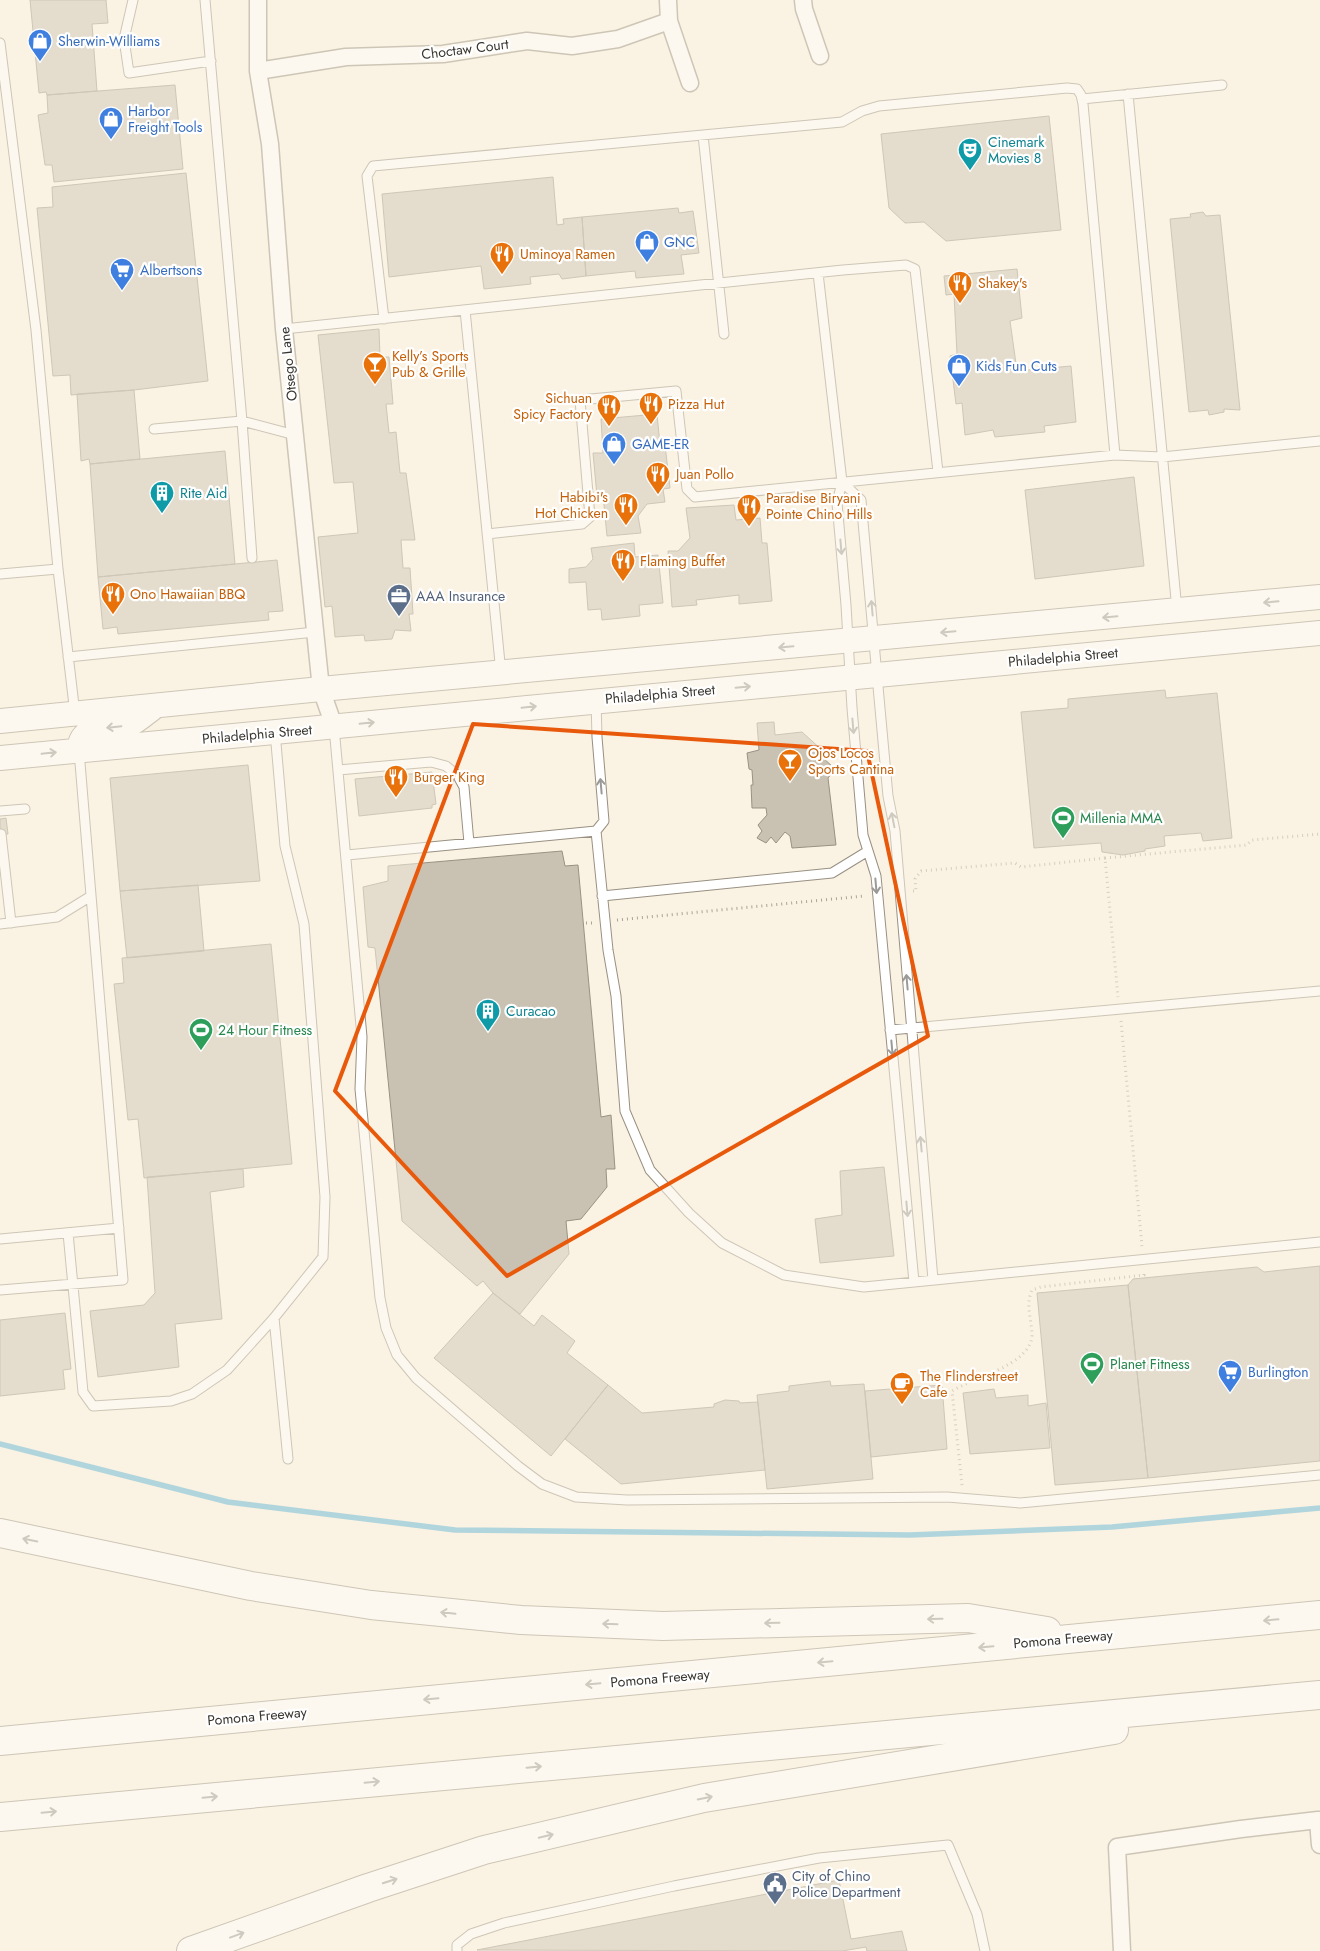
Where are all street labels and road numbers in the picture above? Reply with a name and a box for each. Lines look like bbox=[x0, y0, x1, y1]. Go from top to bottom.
street label: Choctaw Court bbox=[420, 34, 510, 64]
street label: Otsego Lane bbox=[274, 326, 302, 402]
street label: Philadelphia Street bbox=[1007, 642, 1119, 672]
street label: Philadelphia Street bbox=[604, 679, 716, 709]
street label: Philadelphia Street bbox=[201, 719, 313, 749]
street label: Pomona Freeway bbox=[1013, 1625, 1114, 1653]
street label: Pomona Freeway bbox=[610, 1664, 711, 1692]
street label: Pomona Freeway bbox=[207, 1702, 308, 1730]

